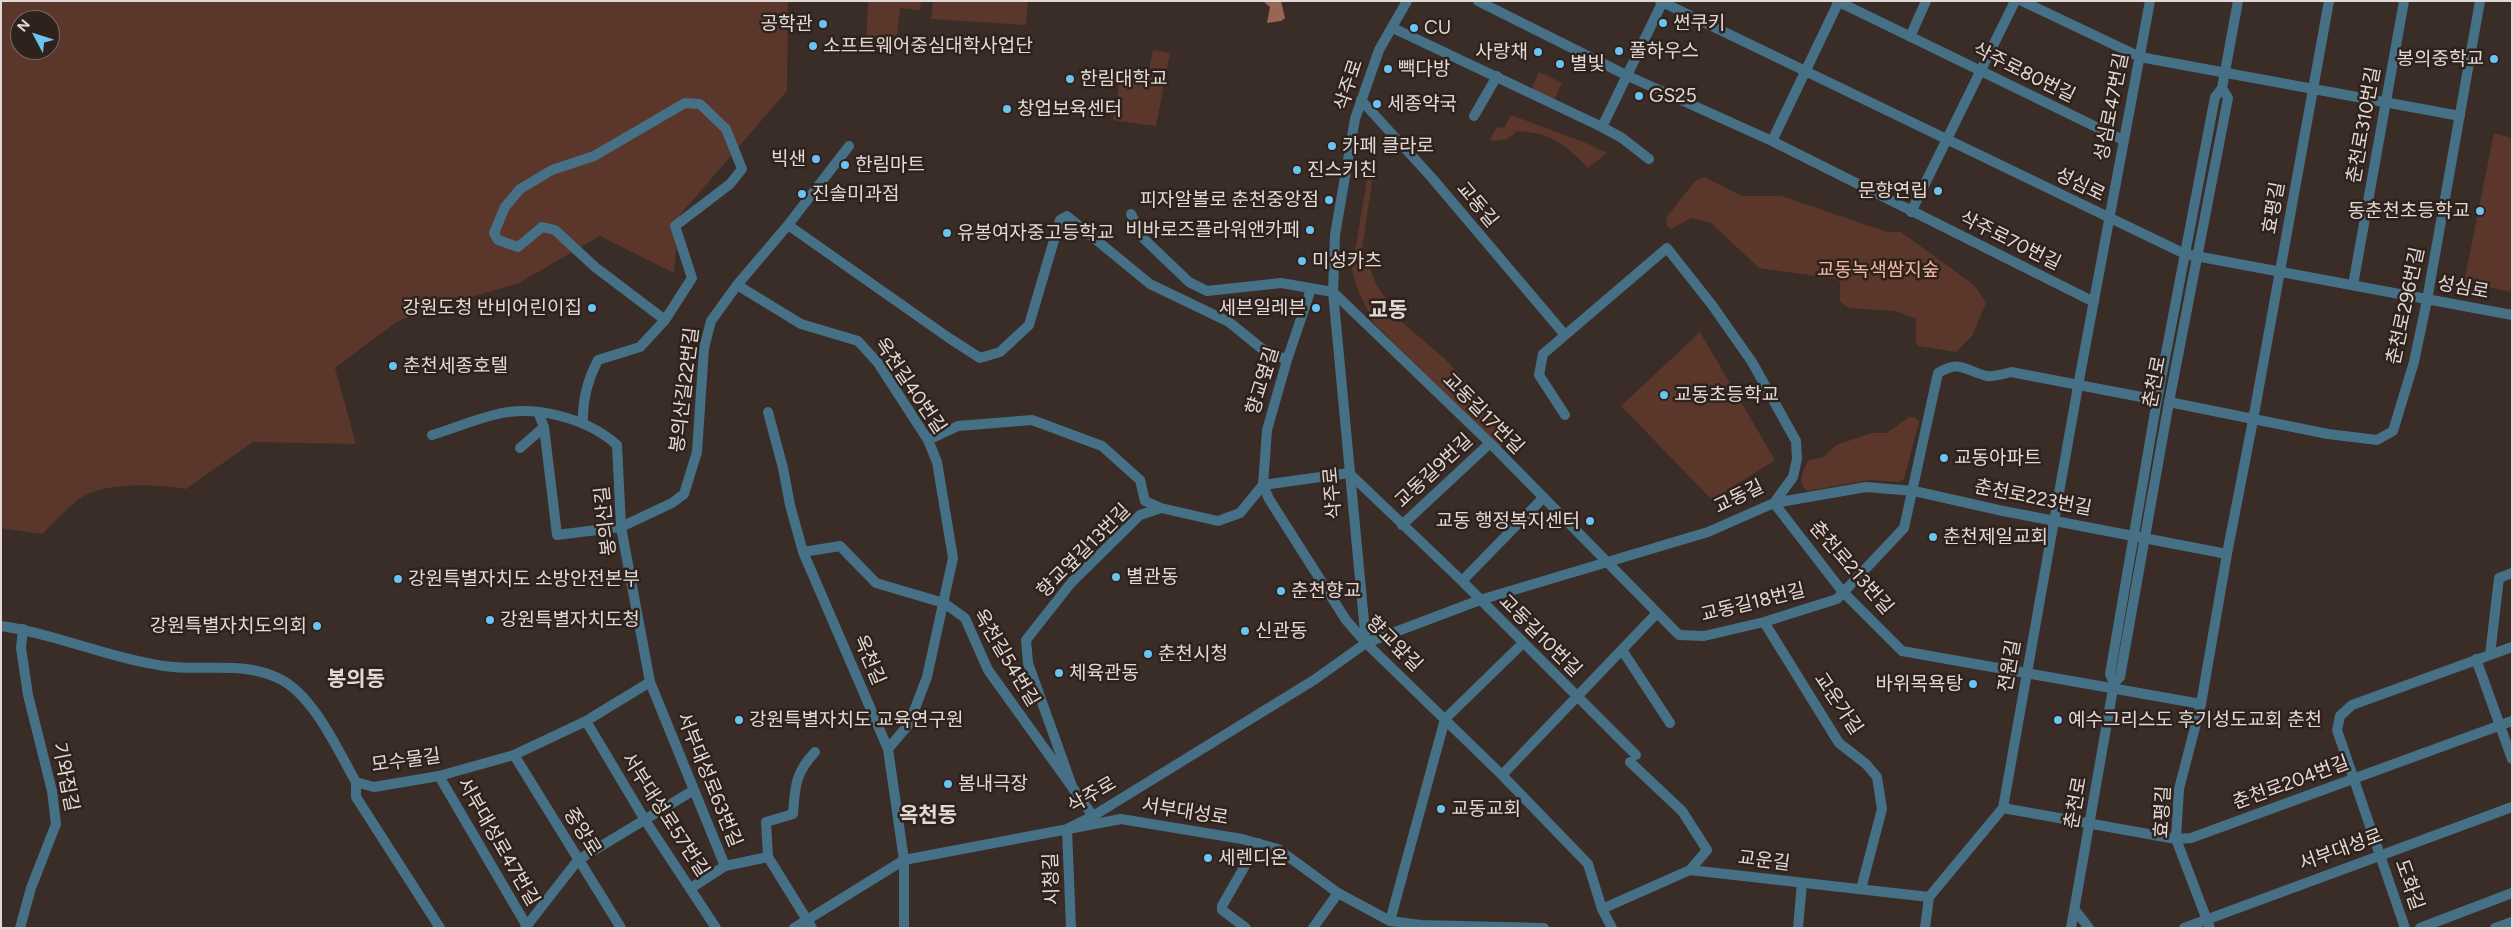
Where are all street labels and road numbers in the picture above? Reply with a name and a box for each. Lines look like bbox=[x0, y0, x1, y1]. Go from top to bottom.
street label: 삭주로80번길 bbox=[1969, 38, 2079, 108]
street label: 성심로47번길 bbox=[2090, 51, 2134, 163]
street label: 삭주로 bbox=[1330, 57, 1368, 113]
street label: 춘천로310번길 bbox=[2343, 65, 2385, 185]
street label: 성심로 bbox=[2051, 163, 2109, 207]
street label: 교동길 bbox=[1451, 178, 1503, 232]
street label: 효평길 bbox=[2258, 180, 2290, 236]
street label: 삭주로70번길 bbox=[1956, 207, 2064, 275]
street label: 춘천로296번길 bbox=[2382, 245, 2430, 367]
street label: 성심로 bbox=[2435, 272, 2491, 304]
street label: 봉의산길22번길 bbox=[666, 326, 704, 454]
street label: 옥천길40번길 bbox=[869, 333, 951, 439]
street label: 향교옆길 bbox=[1242, 344, 1284, 418]
street label: 춘천로 bbox=[2139, 354, 2171, 410]
street label: 교동길17번길 bbox=[1438, 369, 1528, 459]
street label: 교동길9번길 bbox=[1390, 429, 1478, 513]
street label: 삭주로 bbox=[1319, 466, 1347, 520]
street label: 교동길 bbox=[1710, 475, 1768, 519]
street label: 춘천로223번길 bbox=[1972, 475, 2094, 521]
street label: 봉의산길 bbox=[591, 485, 621, 557]
street label: 향교옆길13번길 bbox=[1032, 499, 1136, 603]
street label: 춘천로213번길 bbox=[1804, 517, 1898, 619]
street label: 교동길18번길 bbox=[1698, 579, 1808, 627]
street label: 교동길10번길 bbox=[1494, 590, 1586, 682]
street label: 옥천길54번길 bbox=[968, 605, 1044, 711]
street label: 향교앞길 bbox=[1361, 611, 1427, 677]
street label: 옥천길 bbox=[848, 631, 890, 689]
street label: 전원길 bbox=[1994, 638, 2026, 694]
street label: 교운가길 bbox=[1809, 669, 1867, 739]
street label: 서부대성로63번길 bbox=[672, 709, 746, 851]
street label: 기와집길 bbox=[47, 741, 83, 813]
street label: 모수물길 bbox=[370, 745, 442, 777]
street label: 서부대성로57번길 bbox=[616, 749, 714, 881]
street label: 춘천로204번길 bbox=[2230, 751, 2352, 815]
street label: 삭주로 bbox=[1064, 772, 1120, 818]
street label: 서부대성로47번길 bbox=[452, 774, 544, 910]
street label: 춘천로 bbox=[2060, 775, 2092, 831]
street label: 효평길 bbox=[2150, 785, 2176, 839]
street label: 서부대성로 bbox=[1140, 794, 1230, 830]
street label: 중앙로 bbox=[558, 804, 606, 860]
street label: 서부대성로 bbox=[2296, 824, 2386, 876]
street label: 교운길 bbox=[1737, 846, 1791, 876]
street label: 시청길 bbox=[1040, 852, 1064, 906]
street label: 도화길 bbox=[2390, 856, 2428, 914]

